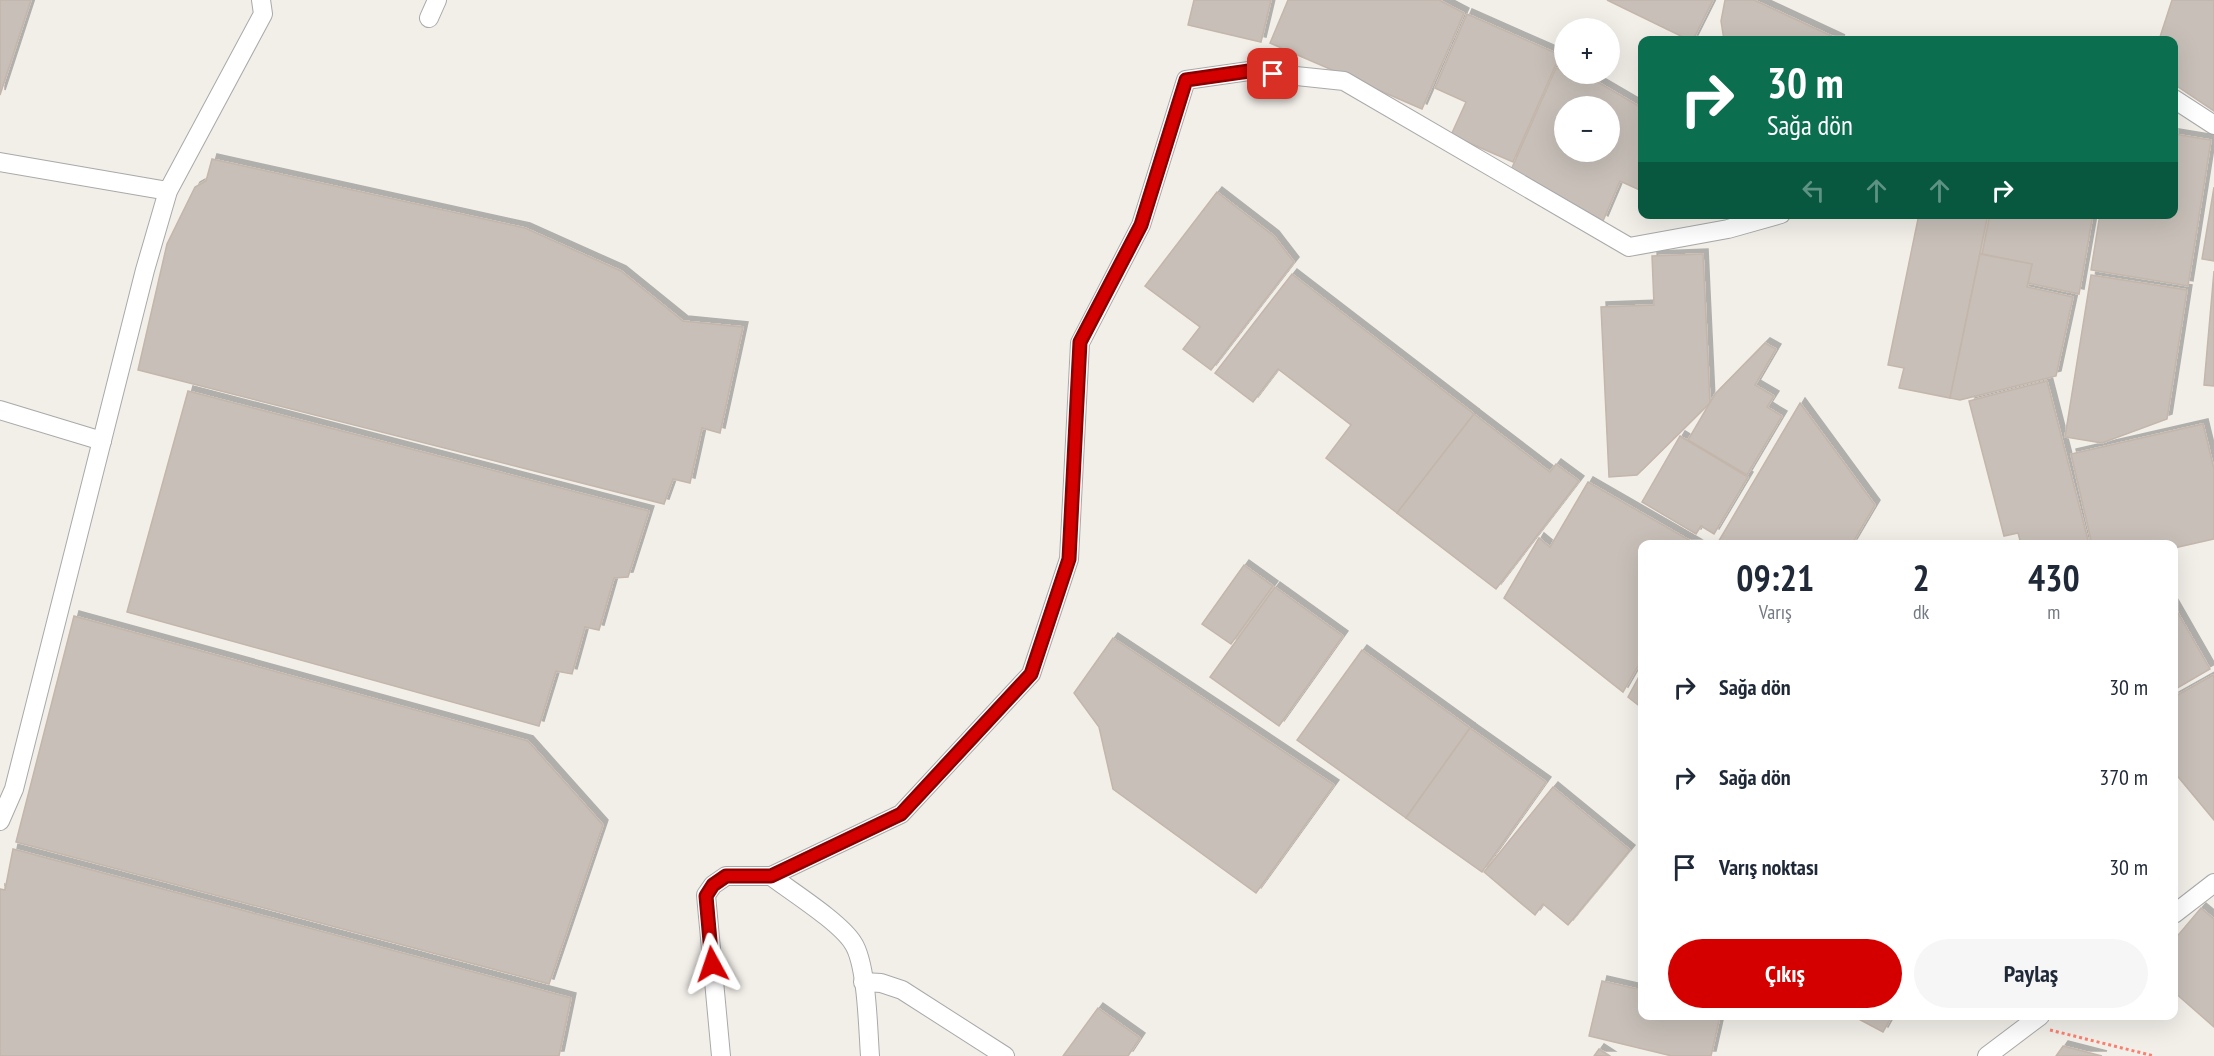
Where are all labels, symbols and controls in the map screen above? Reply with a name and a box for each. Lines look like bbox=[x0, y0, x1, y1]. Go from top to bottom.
map controls bbox=[1554, 18, 1620, 162]
button: + bbox=[1554, 18, 1620, 84]
pin bbox=[1247, 48, 1298, 99]
text: 30 m bbox=[1767, 55, 1844, 110]
icon: arrive bbox=[1256, 57, 1289, 90]
icon: right bbox=[1668, 60, 1746, 138]
button: − bbox=[1554, 96, 1620, 162]
text: Sağa dön bbox=[1767, 108, 1853, 142]
icon: left bbox=[1797, 174, 1830, 207]
icon: ahead bbox=[1860, 174, 1893, 207]
icon: ahead bbox=[1923, 174, 1956, 207]
icon: right bbox=[1986, 174, 2019, 207]
text: 09:21 bbox=[1736, 554, 1814, 601]
text: 2 bbox=[1913, 554, 1930, 601]
text: 430 bbox=[2028, 554, 2080, 601]
text: Varış bbox=[1759, 599, 1792, 625]
text: dk bbox=[1913, 599, 1929, 625]
text: m bbox=[2047, 599, 2060, 625]
icon: right bbox=[1668, 671, 1701, 704]
text: Sağa dön bbox=[1719, 673, 1791, 701]
text: 30 m bbox=[2109, 673, 2148, 701]
icon: right bbox=[1668, 761, 1701, 794]
text: Sağa dön bbox=[1719, 763, 1791, 791]
text: 370 m bbox=[2099, 763, 2148, 791]
icon: arrive bbox=[1668, 851, 1701, 884]
text: Varış noktası bbox=[1719, 853, 1819, 881]
text: 30 m bbox=[2109, 853, 2148, 881]
position arrow bbox=[680, 932, 744, 996]
button: Çıkış bbox=[1668, 939, 1902, 1008]
button: Paylaş bbox=[1914, 939, 2148, 1008]

